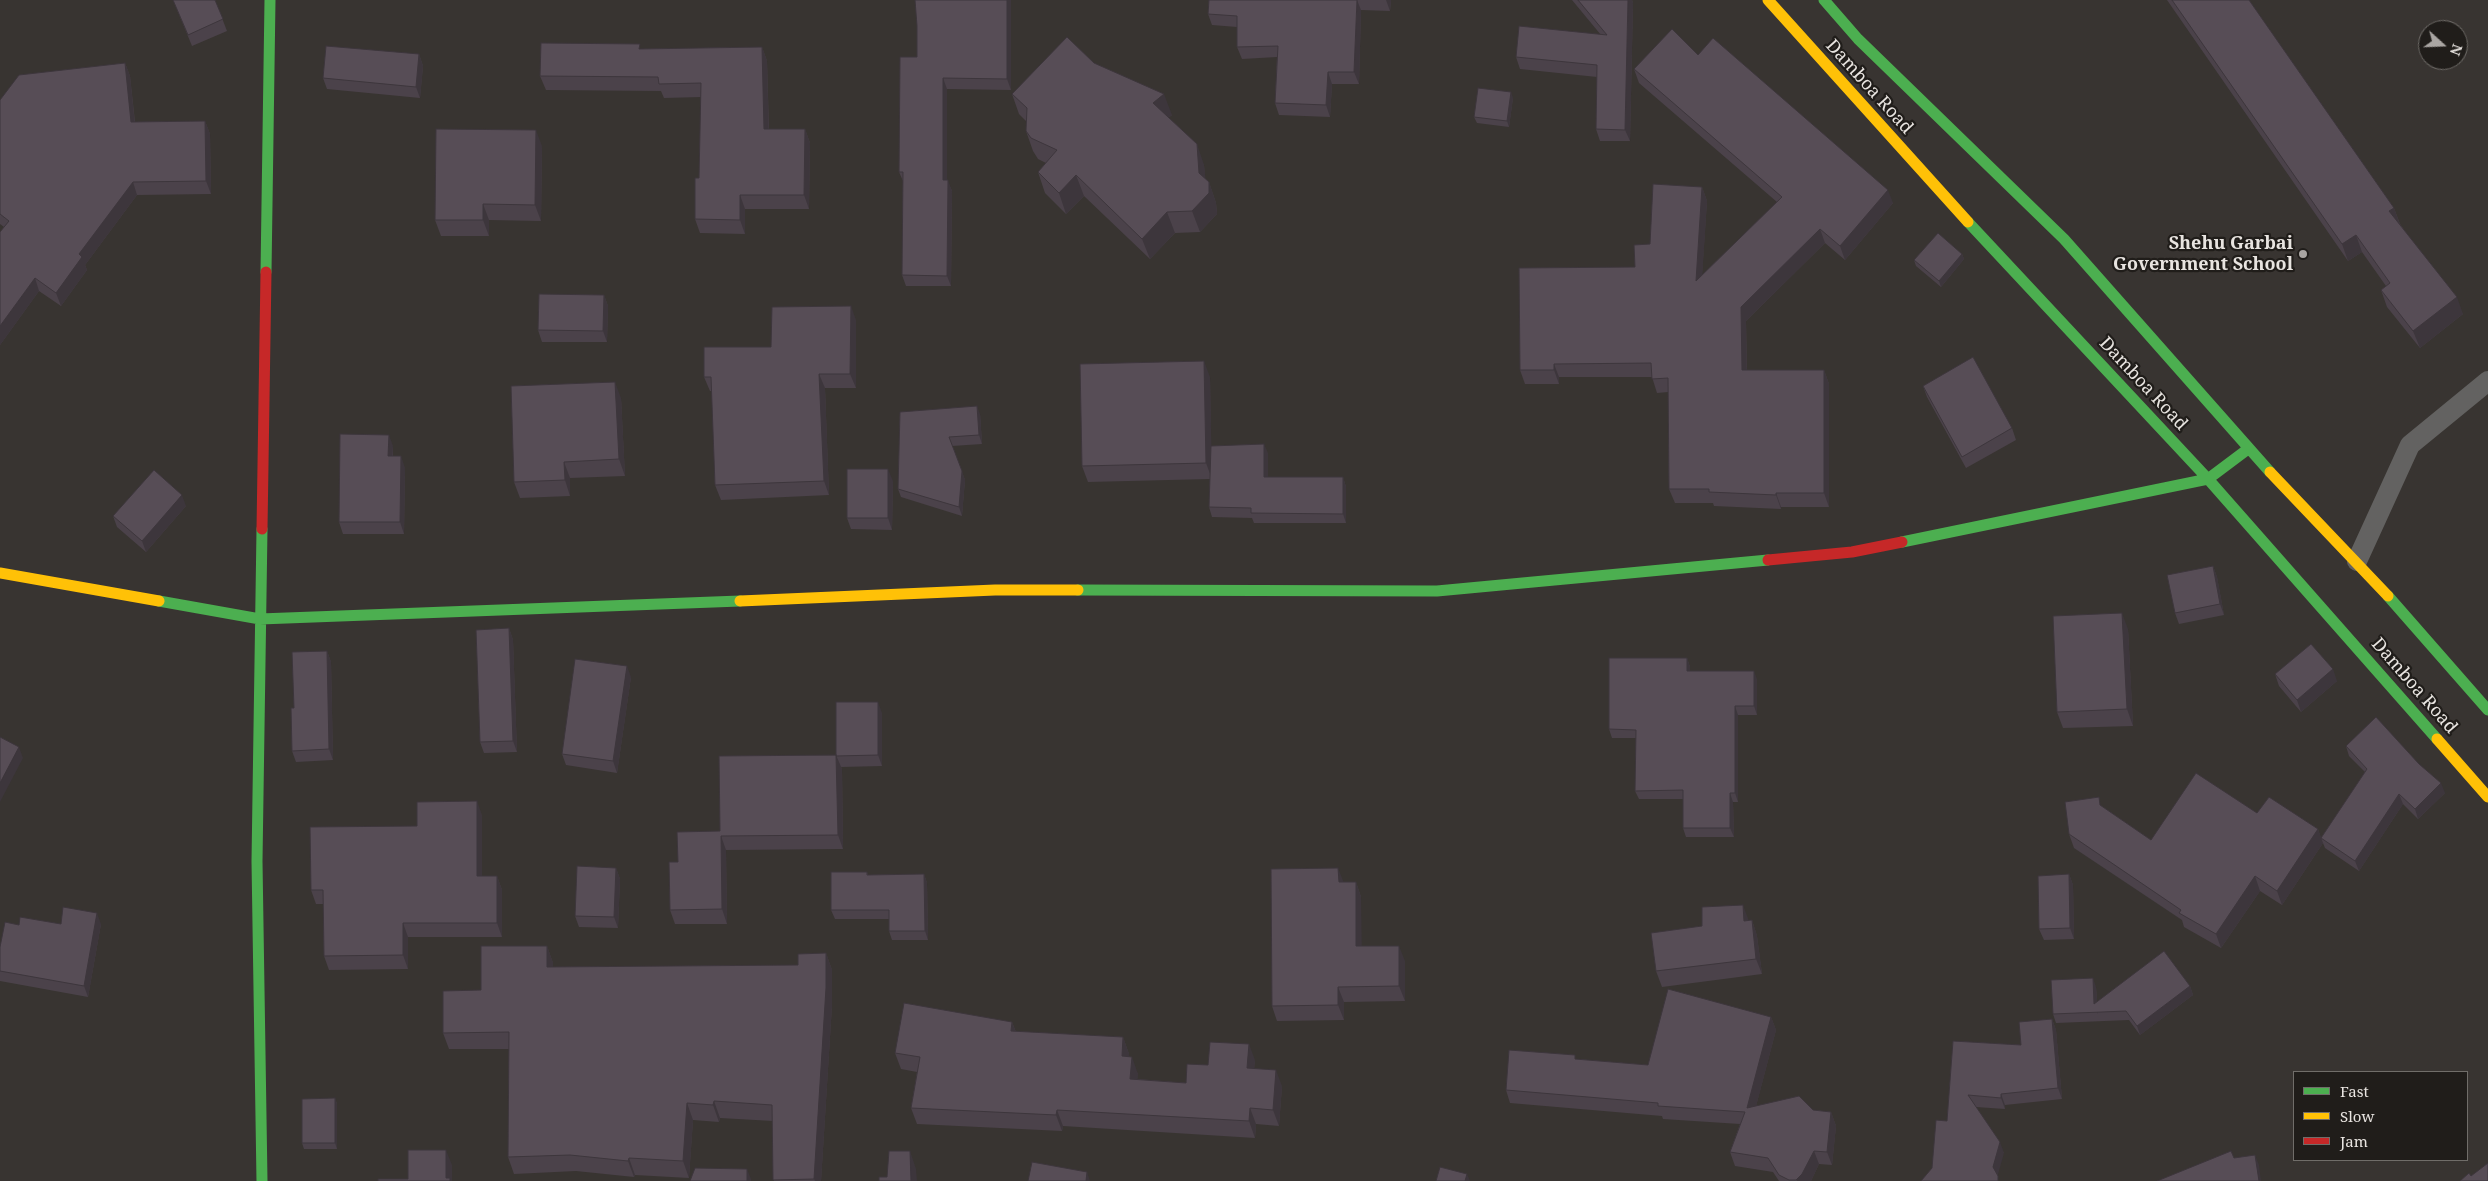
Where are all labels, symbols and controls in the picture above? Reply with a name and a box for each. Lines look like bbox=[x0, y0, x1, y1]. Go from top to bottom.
north arrow bbox=[2418, 20, 2468, 70]
street label: Damboa Road bbox=[1821, 35, 1917, 139]
text: N bbox=[2446, 42, 2467, 58]
place label: Shehu Garbai Government School bbox=[2113, 233, 2293, 276]
marker: Shehu Garbai Government School bbox=[2297, 248, 2309, 260]
street label: Damboa Road bbox=[2094, 333, 2192, 435]
street label: Damboa Road bbox=[2367, 634, 2461, 738]
legend bbox=[2293, 1071, 2468, 1161]
text: Fast bbox=[2340, 1081, 2369, 1101]
text: Slow bbox=[2340, 1106, 2374, 1126]
text: Jam bbox=[2340, 1131, 2368, 1151]

